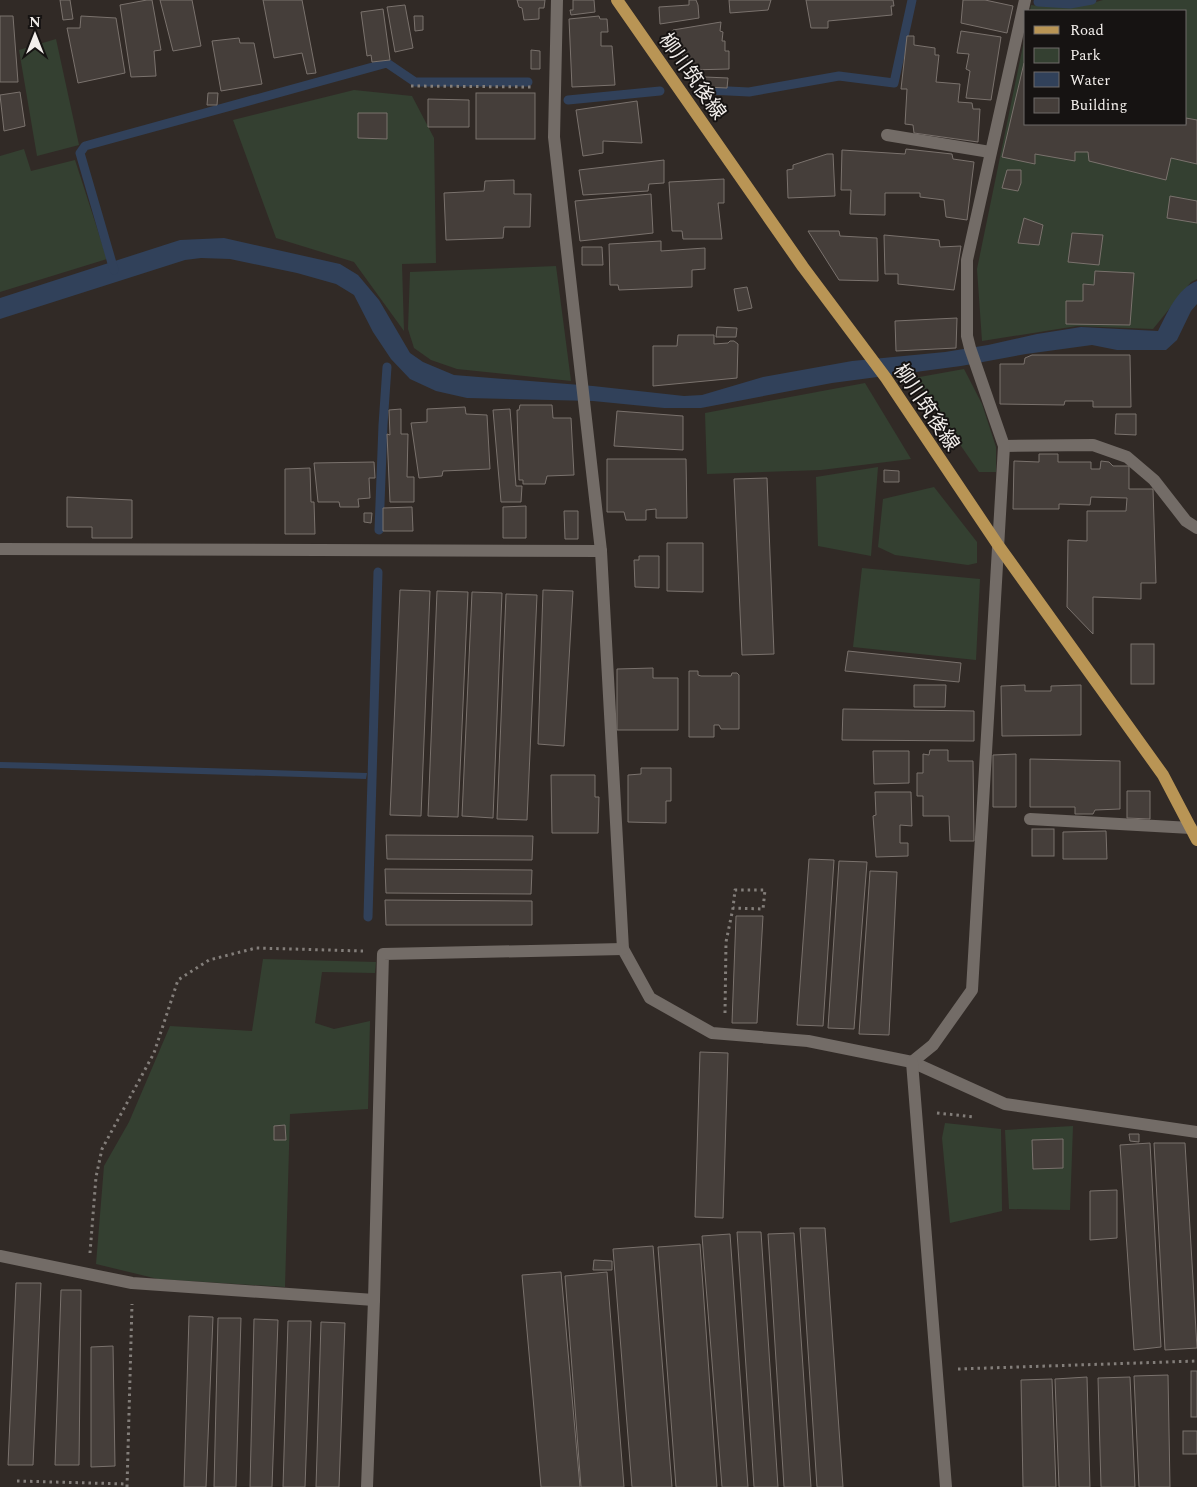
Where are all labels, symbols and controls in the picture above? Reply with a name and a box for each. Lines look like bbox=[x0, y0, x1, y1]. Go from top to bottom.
north arrow bbox=[10, 10, 60, 60]
legend bbox=[1024, 10, 1187, 125]
text: N bbox=[29, 12, 41, 33]
text: Road bbox=[1070, 19, 1104, 42]
street label: 柳川筑後線 bbox=[651, 27, 733, 126]
text: Park bbox=[1070, 44, 1101, 67]
text: Water bbox=[1070, 69, 1110, 92]
text: Building bbox=[1070, 94, 1127, 117]
street label: 柳川筑後線 bbox=[886, 358, 967, 457]

